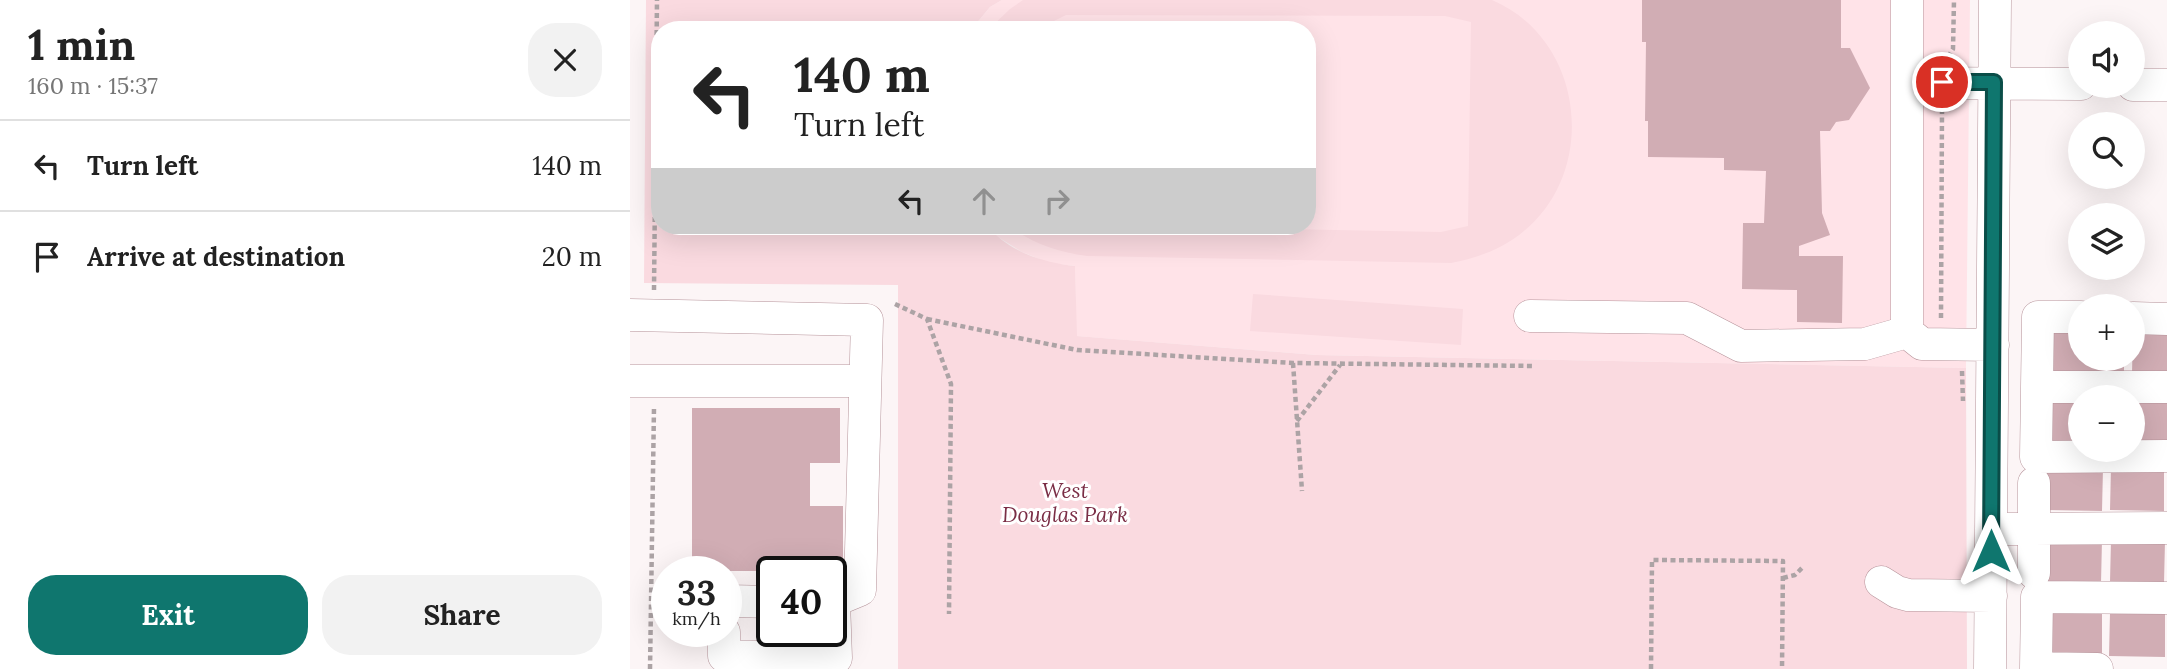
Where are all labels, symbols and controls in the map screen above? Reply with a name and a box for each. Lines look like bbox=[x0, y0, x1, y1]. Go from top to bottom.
text: 1 min bbox=[28, 18, 135, 72]
map controls bbox=[2068, 21, 2145, 462]
button: sound bbox=[2068, 21, 2145, 98]
button: close bbox=[528, 23, 602, 97]
text: 140 m bbox=[794, 43, 930, 105]
icon: left bbox=[679, 49, 770, 140]
pin bbox=[1912, 52, 1972, 112]
icon: arrive bbox=[1923, 63, 1961, 101]
text: 160 m · 15:37 bbox=[28, 71, 158, 100]
text: Turn left bbox=[794, 104, 924, 145]
button: search bbox=[2068, 112, 2145, 189]
icon: left bbox=[28, 147, 66, 185]
text: Turn left bbox=[87, 149, 198, 182]
text: 140 m bbox=[532, 149, 602, 182]
icon: left bbox=[892, 182, 930, 220]
icon: ahead bbox=[965, 182, 1003, 220]
icon: right bbox=[1038, 182, 1076, 220]
button: layers bbox=[2068, 203, 2145, 280]
icon: arrive bbox=[28, 238, 66, 276]
text: Arrive at destination bbox=[87, 240, 345, 273]
text: 20 m bbox=[542, 240, 602, 273]
button: + bbox=[2068, 294, 2145, 371]
button: − bbox=[2068, 385, 2145, 462]
park label: West Douglas Park bbox=[1002, 477, 1128, 528]
position arrow bbox=[1954, 514, 2028, 588]
speed limit sign: 40 bbox=[756, 556, 847, 647]
text: 33 bbox=[677, 570, 716, 615]
button: Exit bbox=[28, 575, 308, 655]
button: Share bbox=[322, 575, 602, 655]
text: km/h bbox=[672, 607, 721, 630]

